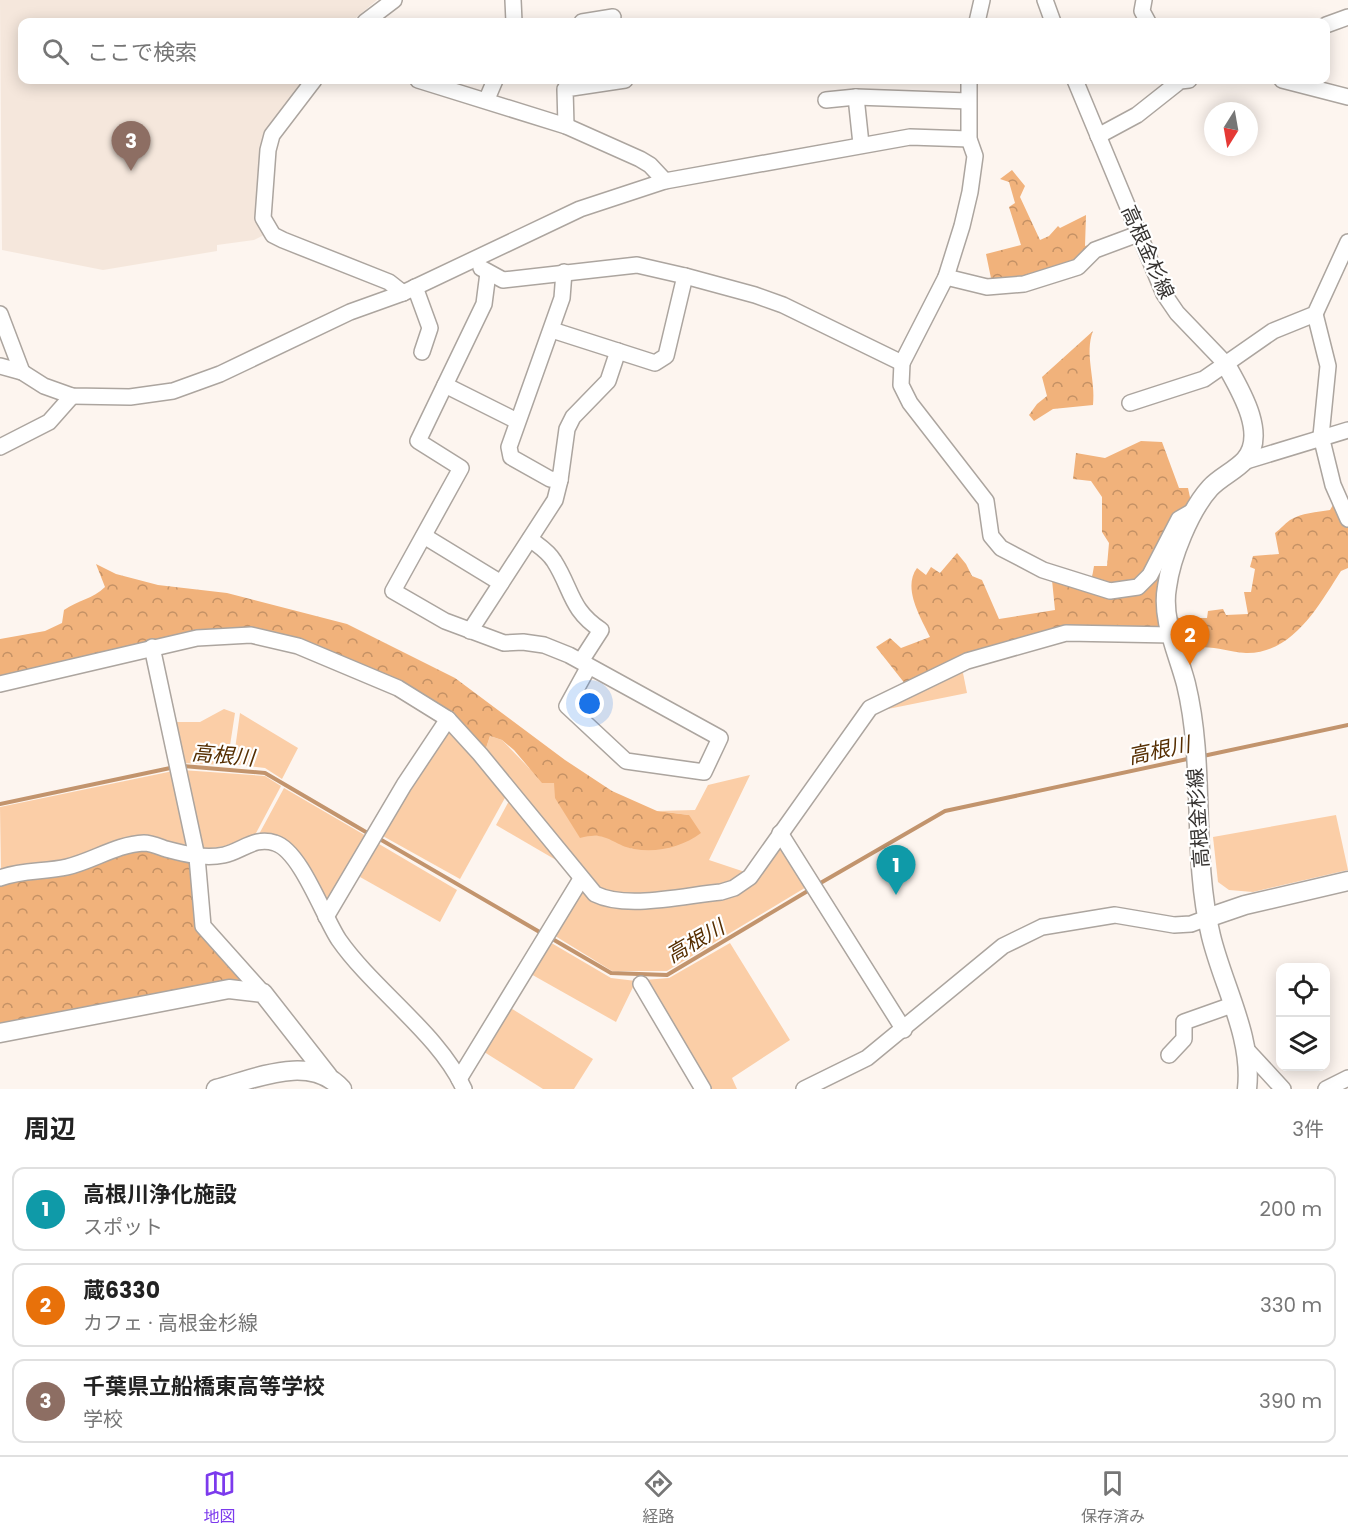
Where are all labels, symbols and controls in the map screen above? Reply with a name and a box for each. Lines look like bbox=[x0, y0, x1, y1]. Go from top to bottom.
search box bbox=[18, 18, 1330, 84]
icon: search bbox=[39, 35, 72, 68]
text: ここで検索 bbox=[87, 37, 197, 68]
north arrow bbox=[1204, 102, 1258, 156]
pin: 3 bbox=[112, 122, 150, 171]
street label: 高根金杉線 bbox=[1115, 201, 1181, 303]
pin: 2 bbox=[1170, 616, 1210, 665]
your location bbox=[575, 689, 604, 718]
water label: 高根川 bbox=[1125, 729, 1195, 771]
water label: 高根川 bbox=[190, 738, 258, 772]
street label: 高根金杉線 bbox=[1181, 767, 1215, 869]
pin: 1 bbox=[876, 846, 916, 895]
water label: 高根川 bbox=[660, 912, 731, 969]
map controls bbox=[1276, 963, 1330, 1071]
button: locate bbox=[1276, 963, 1330, 1017]
button: layers bbox=[1276, 1017, 1330, 1071]
text: 周辺 bbox=[24, 1111, 76, 1147]
text: 3件 bbox=[1292, 1115, 1324, 1143]
text: 高根川浄化施設 bbox=[83, 1179, 237, 1210]
text: 1 bbox=[42, 1195, 49, 1223]
text: 200 m bbox=[1259, 1195, 1322, 1223]
text: スポット bbox=[83, 1213, 163, 1241]
text: 蔵6330 bbox=[83, 1275, 160, 1306]
text: 2 bbox=[40, 1291, 51, 1319]
text: 330 m bbox=[1260, 1291, 1322, 1319]
text: カフェ · 高根金杉線 bbox=[83, 1309, 258, 1337]
text: 千葉県立船橋東高等学校 bbox=[83, 1371, 325, 1402]
text: 3 bbox=[39, 1387, 52, 1415]
text: 390 m bbox=[1259, 1387, 1322, 1415]
text: 学校 bbox=[83, 1405, 123, 1433]
tab: 地図 bbox=[203, 1467, 236, 1529]
tab: 経路 bbox=[642, 1467, 675, 1529]
tab: 保存済み bbox=[1081, 1467, 1145, 1529]

